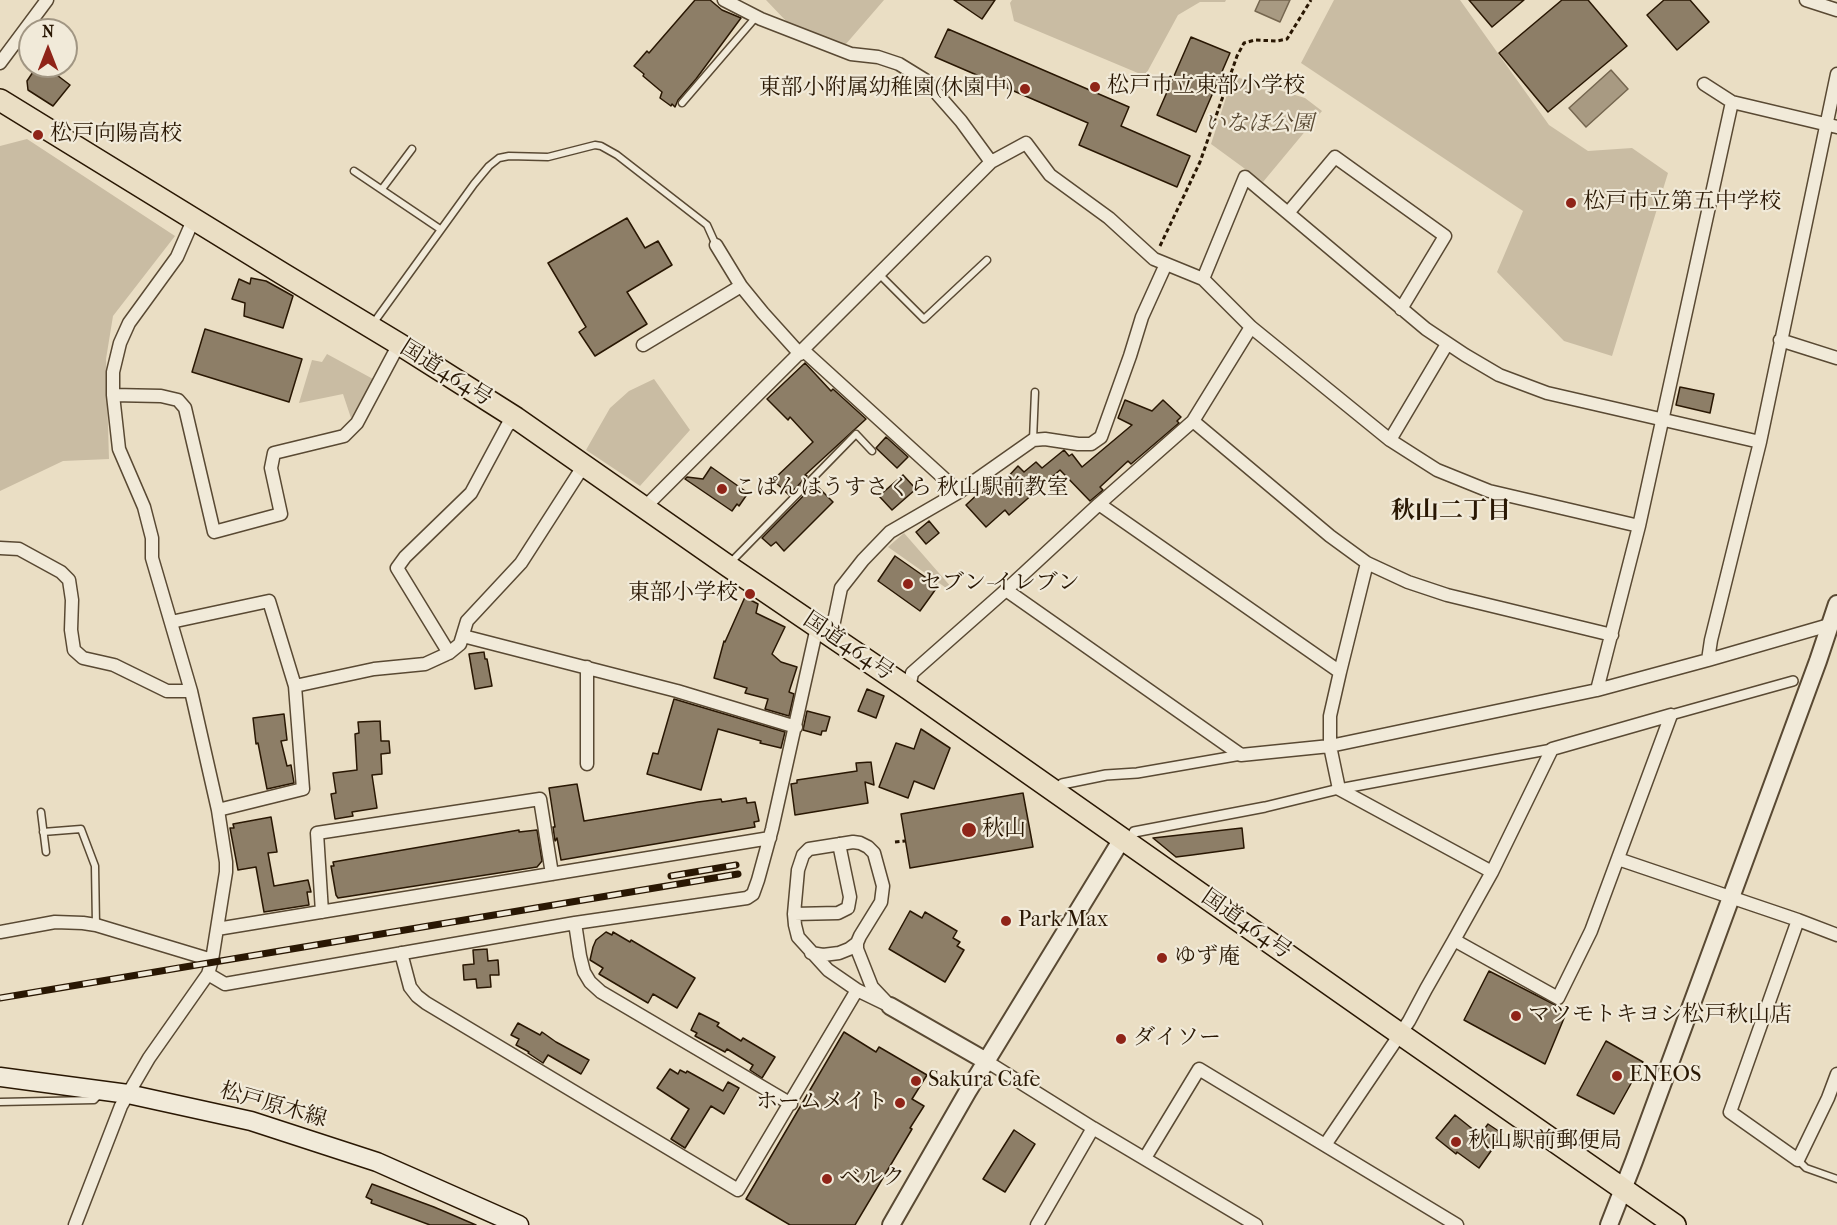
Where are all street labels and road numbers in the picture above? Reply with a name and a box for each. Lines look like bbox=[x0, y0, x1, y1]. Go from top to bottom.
street label: 国道464号 bbox=[395, 335, 497, 413]
street label: 国道464号 bbox=[798, 607, 898, 687]
street label: 国道464号 bbox=[1196, 884, 1296, 966]
street label: 松戸原木線 bbox=[216, 1078, 330, 1134]

